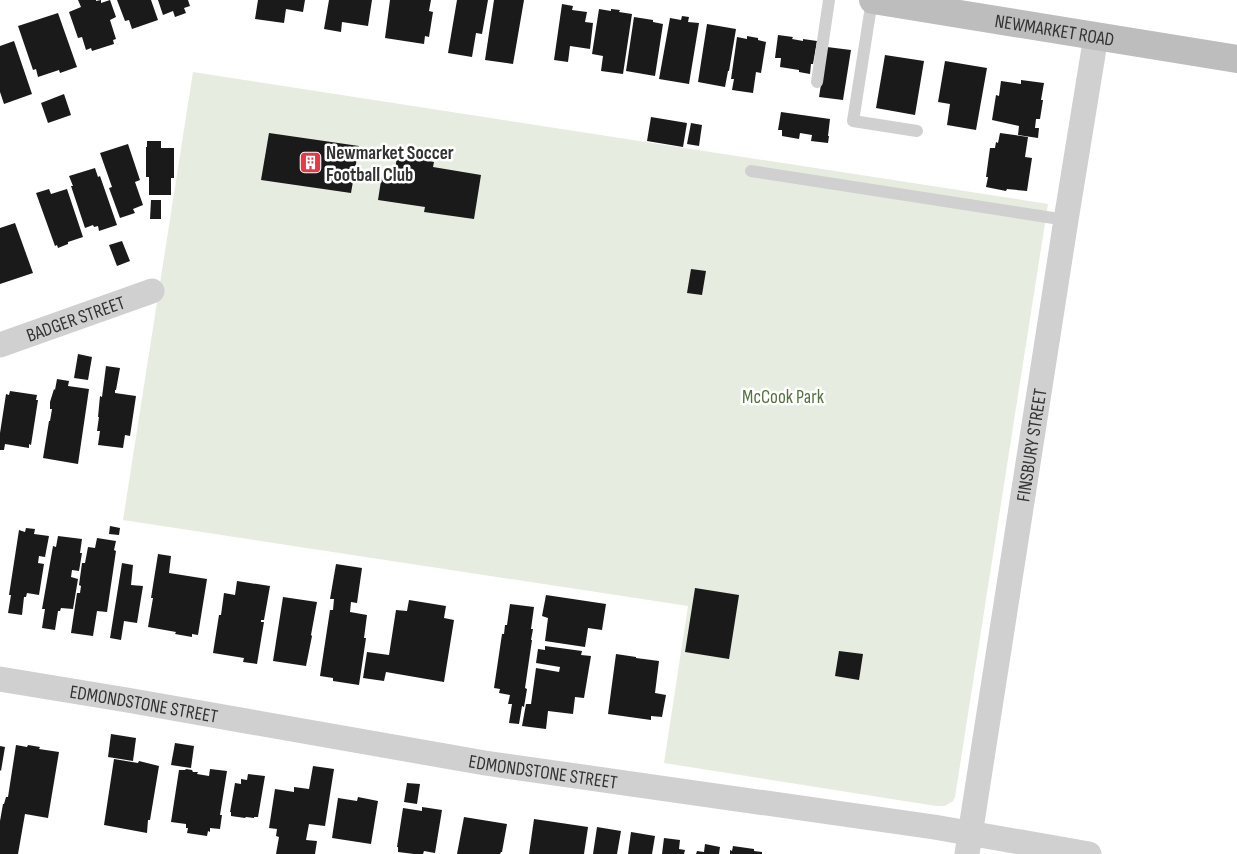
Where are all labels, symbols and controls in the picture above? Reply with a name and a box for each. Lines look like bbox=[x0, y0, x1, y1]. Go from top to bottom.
street label: NEWMARKET ROAD bbox=[993, 10, 1116, 52]
place label: Newmarket Soccer Football Club bbox=[326, 142, 454, 187]
building icon: Newmarket Soccer Football Club bbox=[298, 151, 322, 175]
street label: BADGER STREET bbox=[24, 291, 129, 348]
park label: McCook Park bbox=[742, 386, 825, 409]
street label: FINSBURY STREET bbox=[1012, 387, 1053, 503]
street label: EDMONDSTONE STREET bbox=[68, 681, 220, 729]
street label: EDMONDSTONE STREET bbox=[467, 750, 619, 795]

